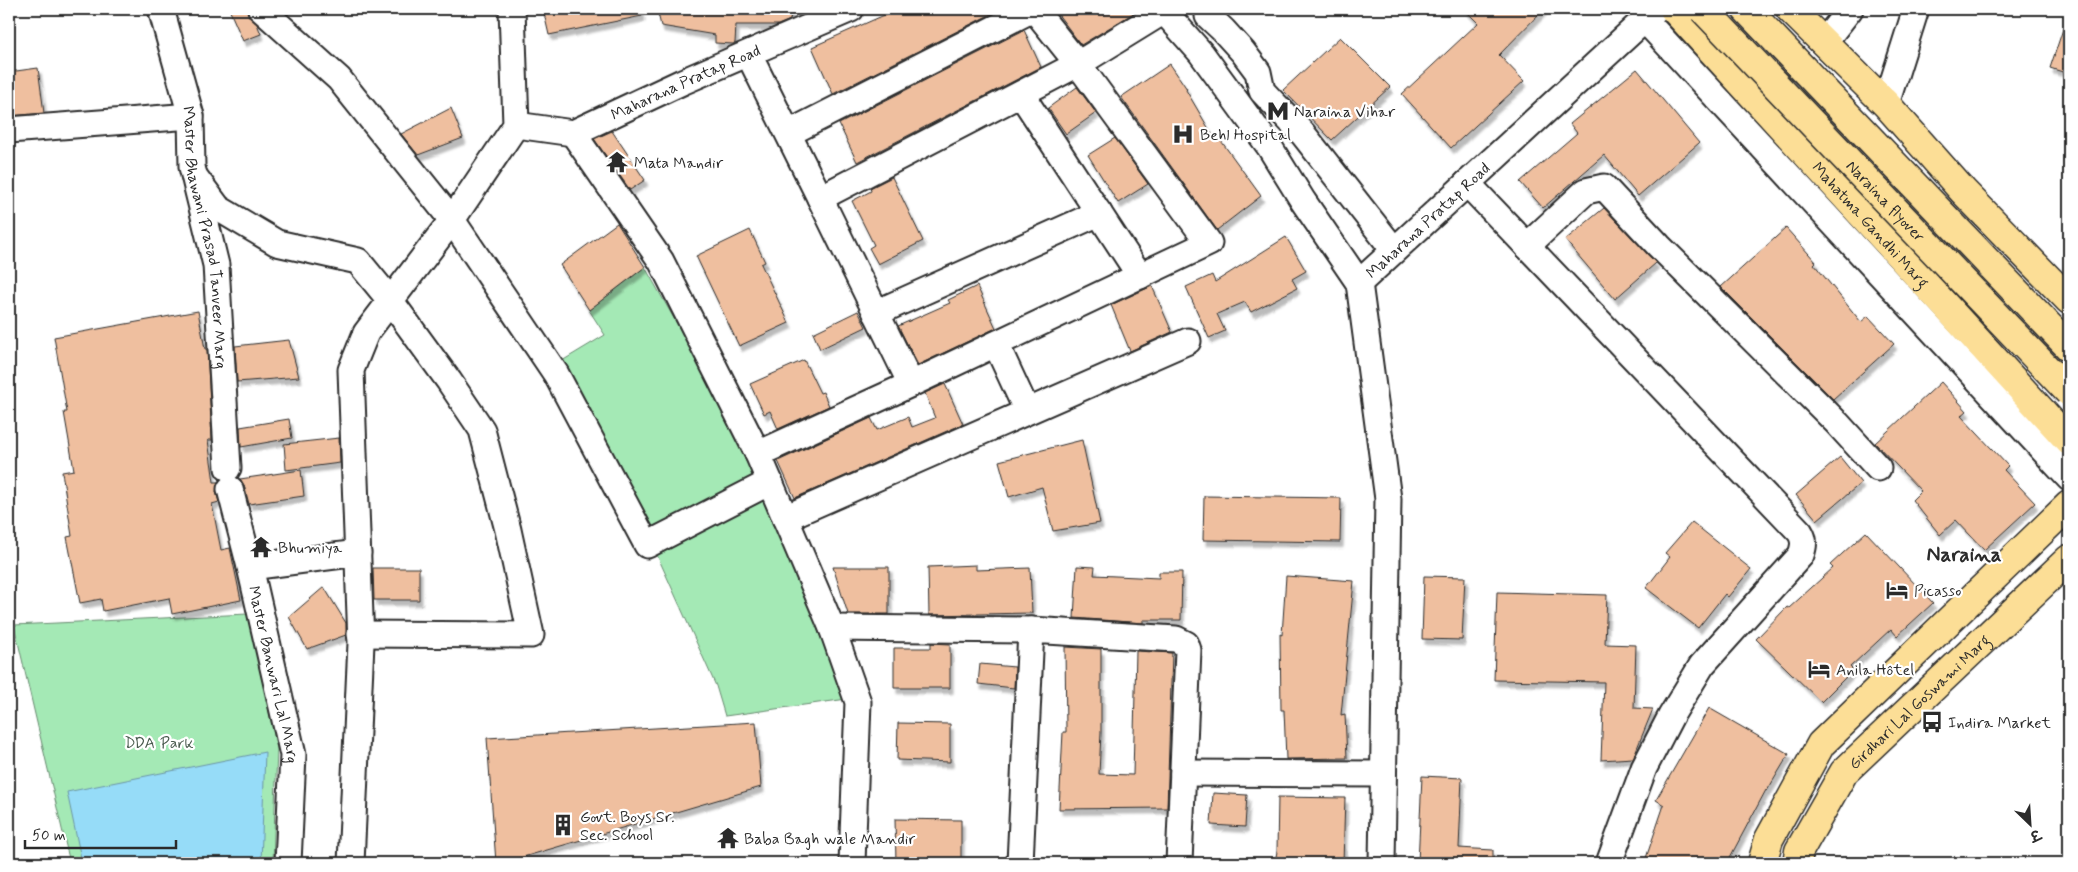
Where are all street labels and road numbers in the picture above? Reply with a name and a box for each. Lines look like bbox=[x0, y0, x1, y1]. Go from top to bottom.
street label: Maharana Pratap Road bbox=[608, 40, 764, 126]
street label: Master Bhawani Prasad Tanveer Marg bbox=[177, 104, 231, 370]
street label: Naraina flyover bbox=[1841, 156, 1929, 247]
street label: Maharana Pratap Road bbox=[1362, 158, 1495, 284]
street label: Mahatma Gandhi Marg bbox=[1807, 158, 1933, 294]
street label: Master Banwari Lal Marg bbox=[243, 584, 302, 764]
street label: Girdhari Lal Goswami Marg bbox=[1844, 630, 1996, 775]

